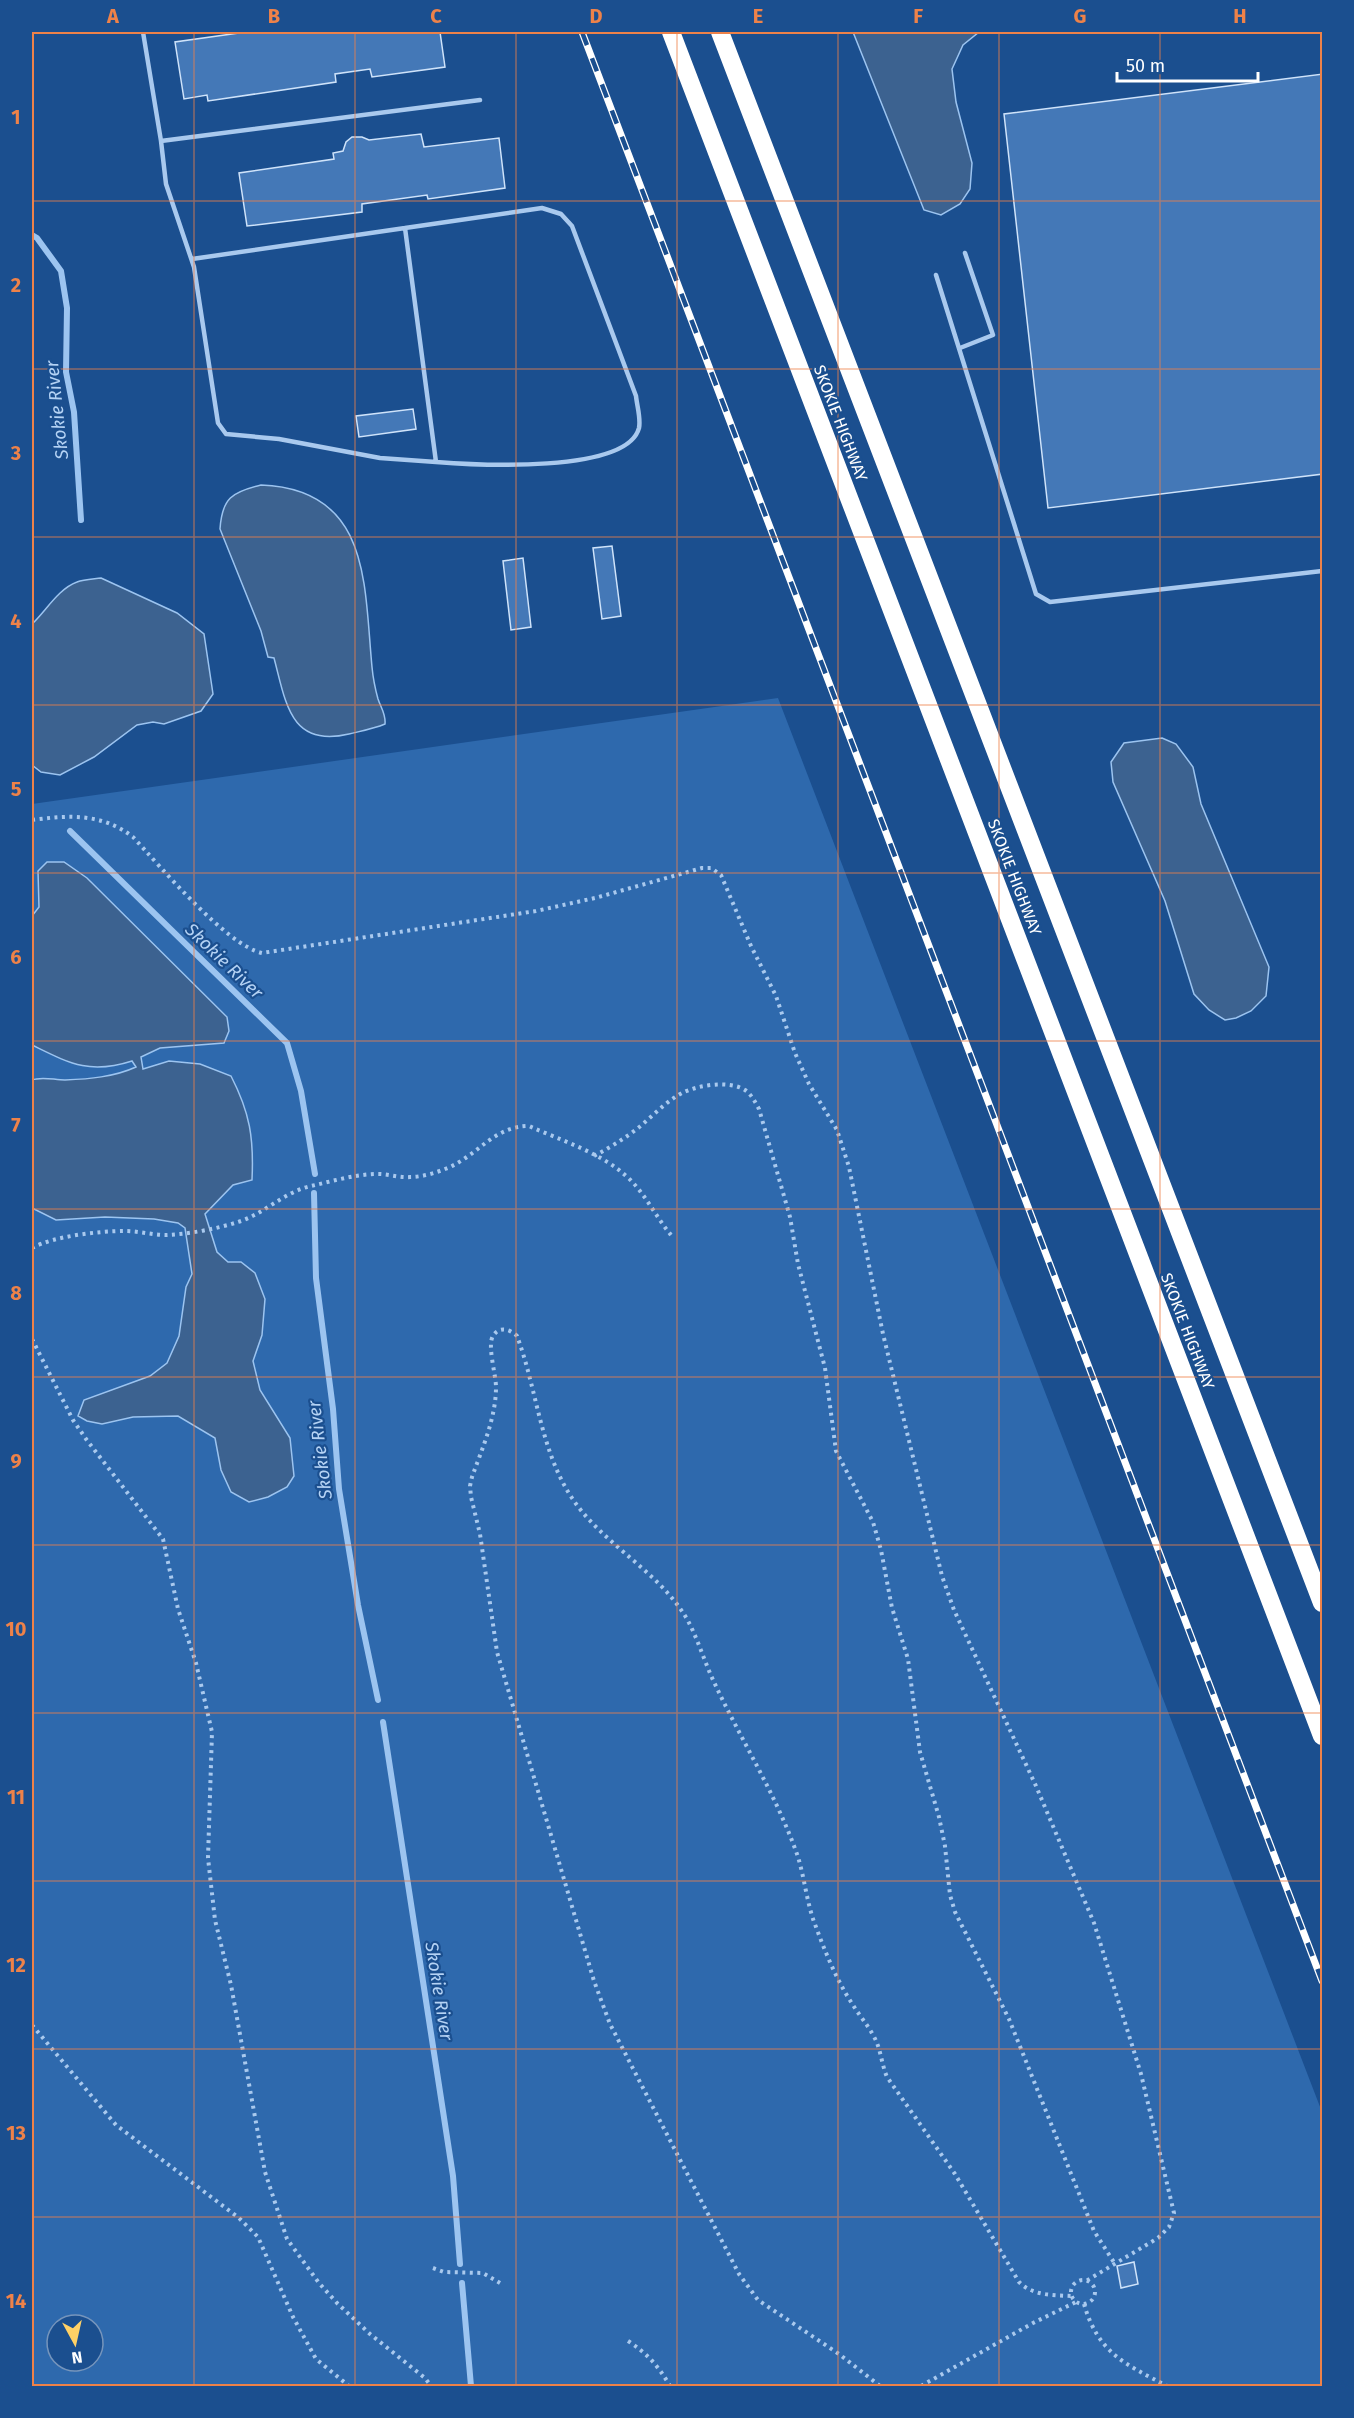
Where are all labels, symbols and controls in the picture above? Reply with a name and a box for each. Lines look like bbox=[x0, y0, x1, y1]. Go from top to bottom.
text: A bbox=[106, 4, 120, 28]
text: B bbox=[268, 4, 280, 28]
text: C bbox=[430, 4, 442, 28]
text: D bbox=[589, 4, 603, 28]
text: E bbox=[753, 4, 763, 28]
text: F bbox=[913, 4, 923, 28]
text: G bbox=[1074, 4, 1086, 28]
text: H bbox=[1233, 4, 1247, 28]
scale bar bbox=[1117, 45, 1258, 83]
text: 50 m bbox=[1126, 55, 1165, 77]
text: 1 bbox=[11, 105, 21, 129]
text: 2 bbox=[11, 273, 21, 297]
water label: Skokie River bbox=[41, 358, 73, 462]
street label: SKOKIE HIGHWAY bbox=[810, 362, 871, 484]
text: 3 bbox=[10, 441, 21, 465]
text: 4 bbox=[10, 609, 22, 633]
text: 5 bbox=[11, 777, 22, 801]
street label: SKOKIE HIGHWAY bbox=[984, 816, 1045, 938]
water label: Skokie River bbox=[180, 918, 268, 1004]
text: 6 bbox=[10, 945, 22, 969]
text: 7 bbox=[11, 1113, 21, 1137]
street label: SKOKIE HIGHWAY bbox=[1157, 1270, 1218, 1392]
text: 8 bbox=[10, 1281, 22, 1305]
water label: Skokie River bbox=[303, 1398, 337, 1502]
text: 9 bbox=[10, 1449, 22, 1473]
text: 10 bbox=[6, 1617, 26, 1641]
text: 11 bbox=[7, 1785, 25, 1809]
water label: Skokie River bbox=[420, 1939, 458, 2043]
text: 12 bbox=[6, 1953, 26, 1977]
text: 13 bbox=[6, 2121, 26, 2145]
text: 14 bbox=[6, 2289, 26, 2313]
north arrow bbox=[45, 2313, 105, 2373]
text: N bbox=[70, 2347, 84, 2368]

